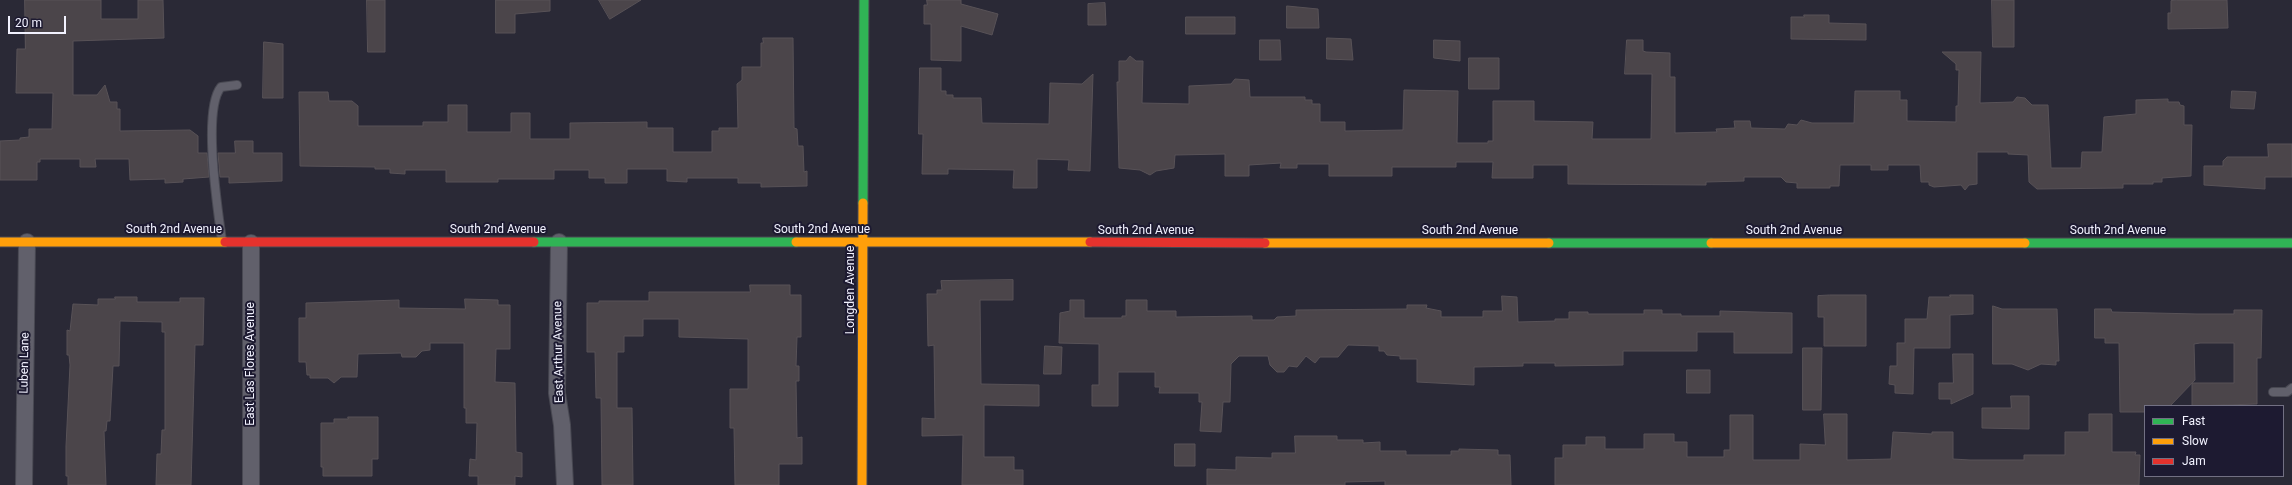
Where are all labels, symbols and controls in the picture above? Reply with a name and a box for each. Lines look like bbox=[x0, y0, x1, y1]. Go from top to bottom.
scale bar bbox=[10, 8, 68, 34]
text: 20 m bbox=[15, 16, 42, 30]
street label: South 2nd Avenue bbox=[126, 223, 222, 237]
street label: South 2nd Avenue bbox=[450, 223, 546, 237]
street label: South 2nd Avenue bbox=[774, 223, 870, 237]
street label: South 2nd Avenue bbox=[1098, 224, 1194, 238]
street label: South 2nd Avenue bbox=[1422, 224, 1518, 238]
street label: South 2nd Avenue bbox=[1746, 224, 1842, 238]
street label: South 2nd Avenue bbox=[2070, 224, 2166, 238]
street label: Longden Avenue bbox=[844, 246, 858, 334]
street label: East Arthur Avenue bbox=[551, 301, 567, 403]
street label: East Las Flores Avenue bbox=[244, 302, 258, 426]
street label: Luben Lane bbox=[17, 332, 33, 394]
legend bbox=[2144, 405, 2284, 477]
text: Fast bbox=[2182, 414, 2205, 428]
text: Slow bbox=[2182, 434, 2208, 448]
text: Jam bbox=[2182, 454, 2206, 468]

